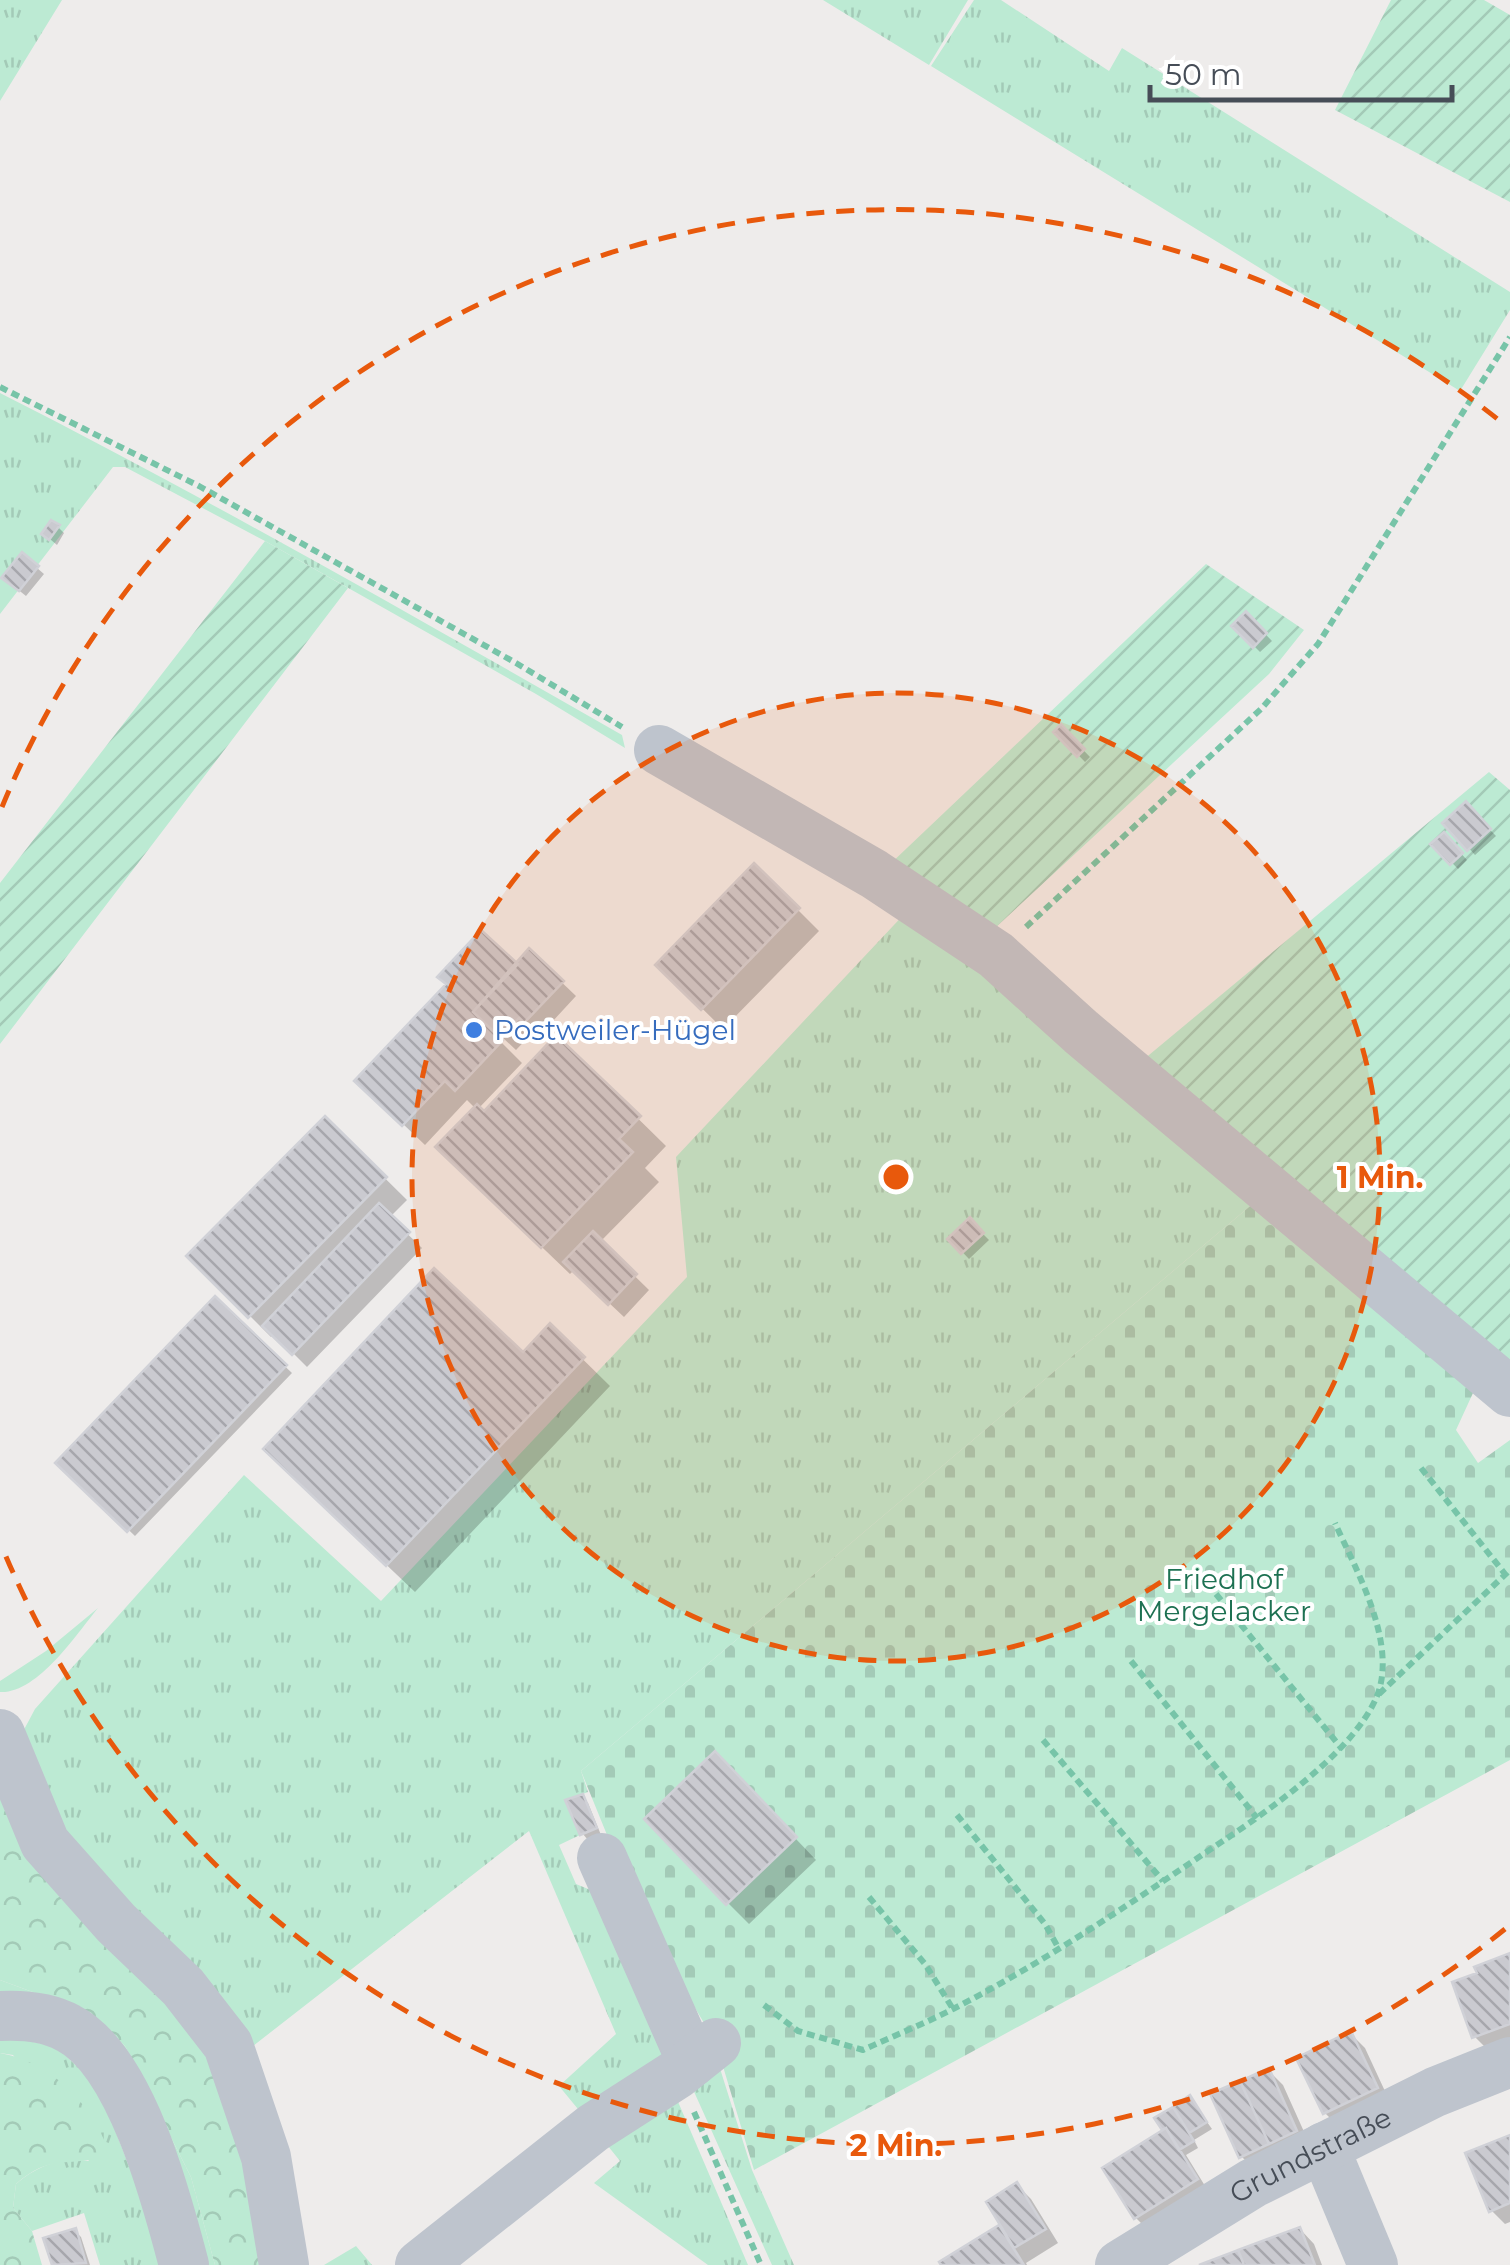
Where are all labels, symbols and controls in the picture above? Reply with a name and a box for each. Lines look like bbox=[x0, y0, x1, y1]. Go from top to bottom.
scale bar bbox=[1150, 40, 1452, 102]
text: 50 m bbox=[1165, 56, 1242, 93]
place label: Postweiler-Hügel bbox=[494, 1013, 736, 1047]
marker: Postweiler-Hügel bbox=[463, 1019, 485, 1041]
centre of rings bbox=[878, 1159, 914, 1195]
text: 1 Min. bbox=[1337, 1159, 1423, 1196]
park label: Friedhof Mergelacker bbox=[1137, 1562, 1311, 1628]
street label: Grundstraße bbox=[1223, 2100, 1397, 2210]
text: 2 Min. bbox=[850, 2127, 942, 2164]

